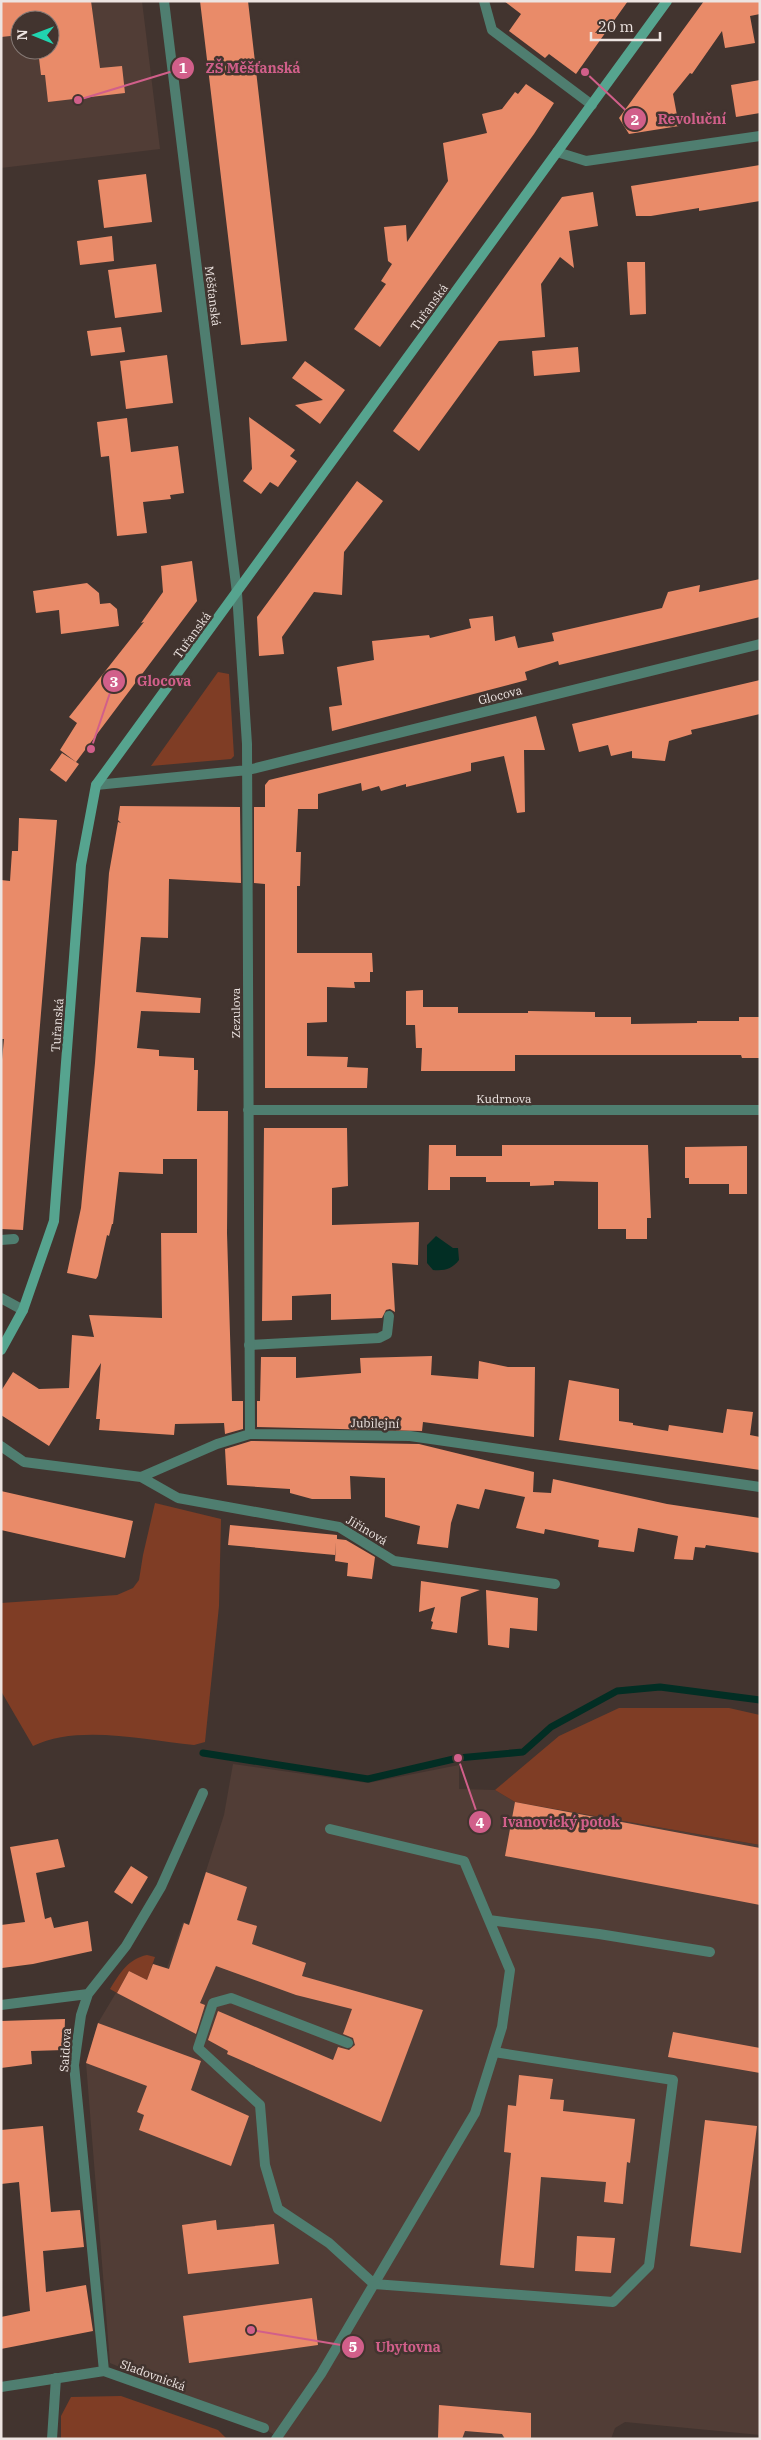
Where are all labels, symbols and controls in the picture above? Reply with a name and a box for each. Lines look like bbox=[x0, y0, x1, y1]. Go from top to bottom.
north arrow bbox=[10, 10, 60, 60]
scale bar bbox=[591, 10, 660, 42]
text: 20 m bbox=[598, 17, 634, 36]
text: N bbox=[13, 29, 31, 40]
callout: ZŠ Měšťanská bbox=[171, 53, 311, 82]
text: 1 bbox=[178, 58, 188, 77]
text: ZŠ Měšťanská bbox=[206, 58, 300, 77]
callout: Revoluční bbox=[622, 105, 736, 134]
text: 2 bbox=[630, 110, 640, 129]
text: Revoluční bbox=[658, 110, 727, 128]
street label: Měšťanská bbox=[202, 265, 224, 327]
street label: Tuřanská bbox=[407, 280, 451, 333]
street label: Tuřanská bbox=[170, 608, 214, 661]
callout: Glocova bbox=[101, 667, 201, 696]
text: 3 bbox=[109, 672, 119, 691]
text: Glocova bbox=[137, 672, 191, 690]
street label: Glocova bbox=[477, 682, 524, 708]
street label: Zezulova bbox=[228, 987, 243, 1038]
street label: Tuřanská bbox=[48, 997, 66, 1052]
street label: Kudrnova bbox=[476, 1091, 532, 1106]
street label: Jubilejní bbox=[350, 1415, 400, 1431]
street label: Jiřinová bbox=[344, 1512, 391, 1548]
callout: Ivanovický potok bbox=[467, 1808, 630, 1837]
text: 4 bbox=[475, 1813, 485, 1832]
text: Ivanovický potok bbox=[502, 1813, 620, 1831]
street label: Saidova bbox=[56, 2027, 74, 2073]
callout: Ubytovna bbox=[340, 2332, 451, 2361]
text: 5 bbox=[348, 2337, 358, 2356]
text: Ubytovna bbox=[375, 2338, 441, 2356]
street label: Sladovnická bbox=[118, 2356, 188, 2394]

